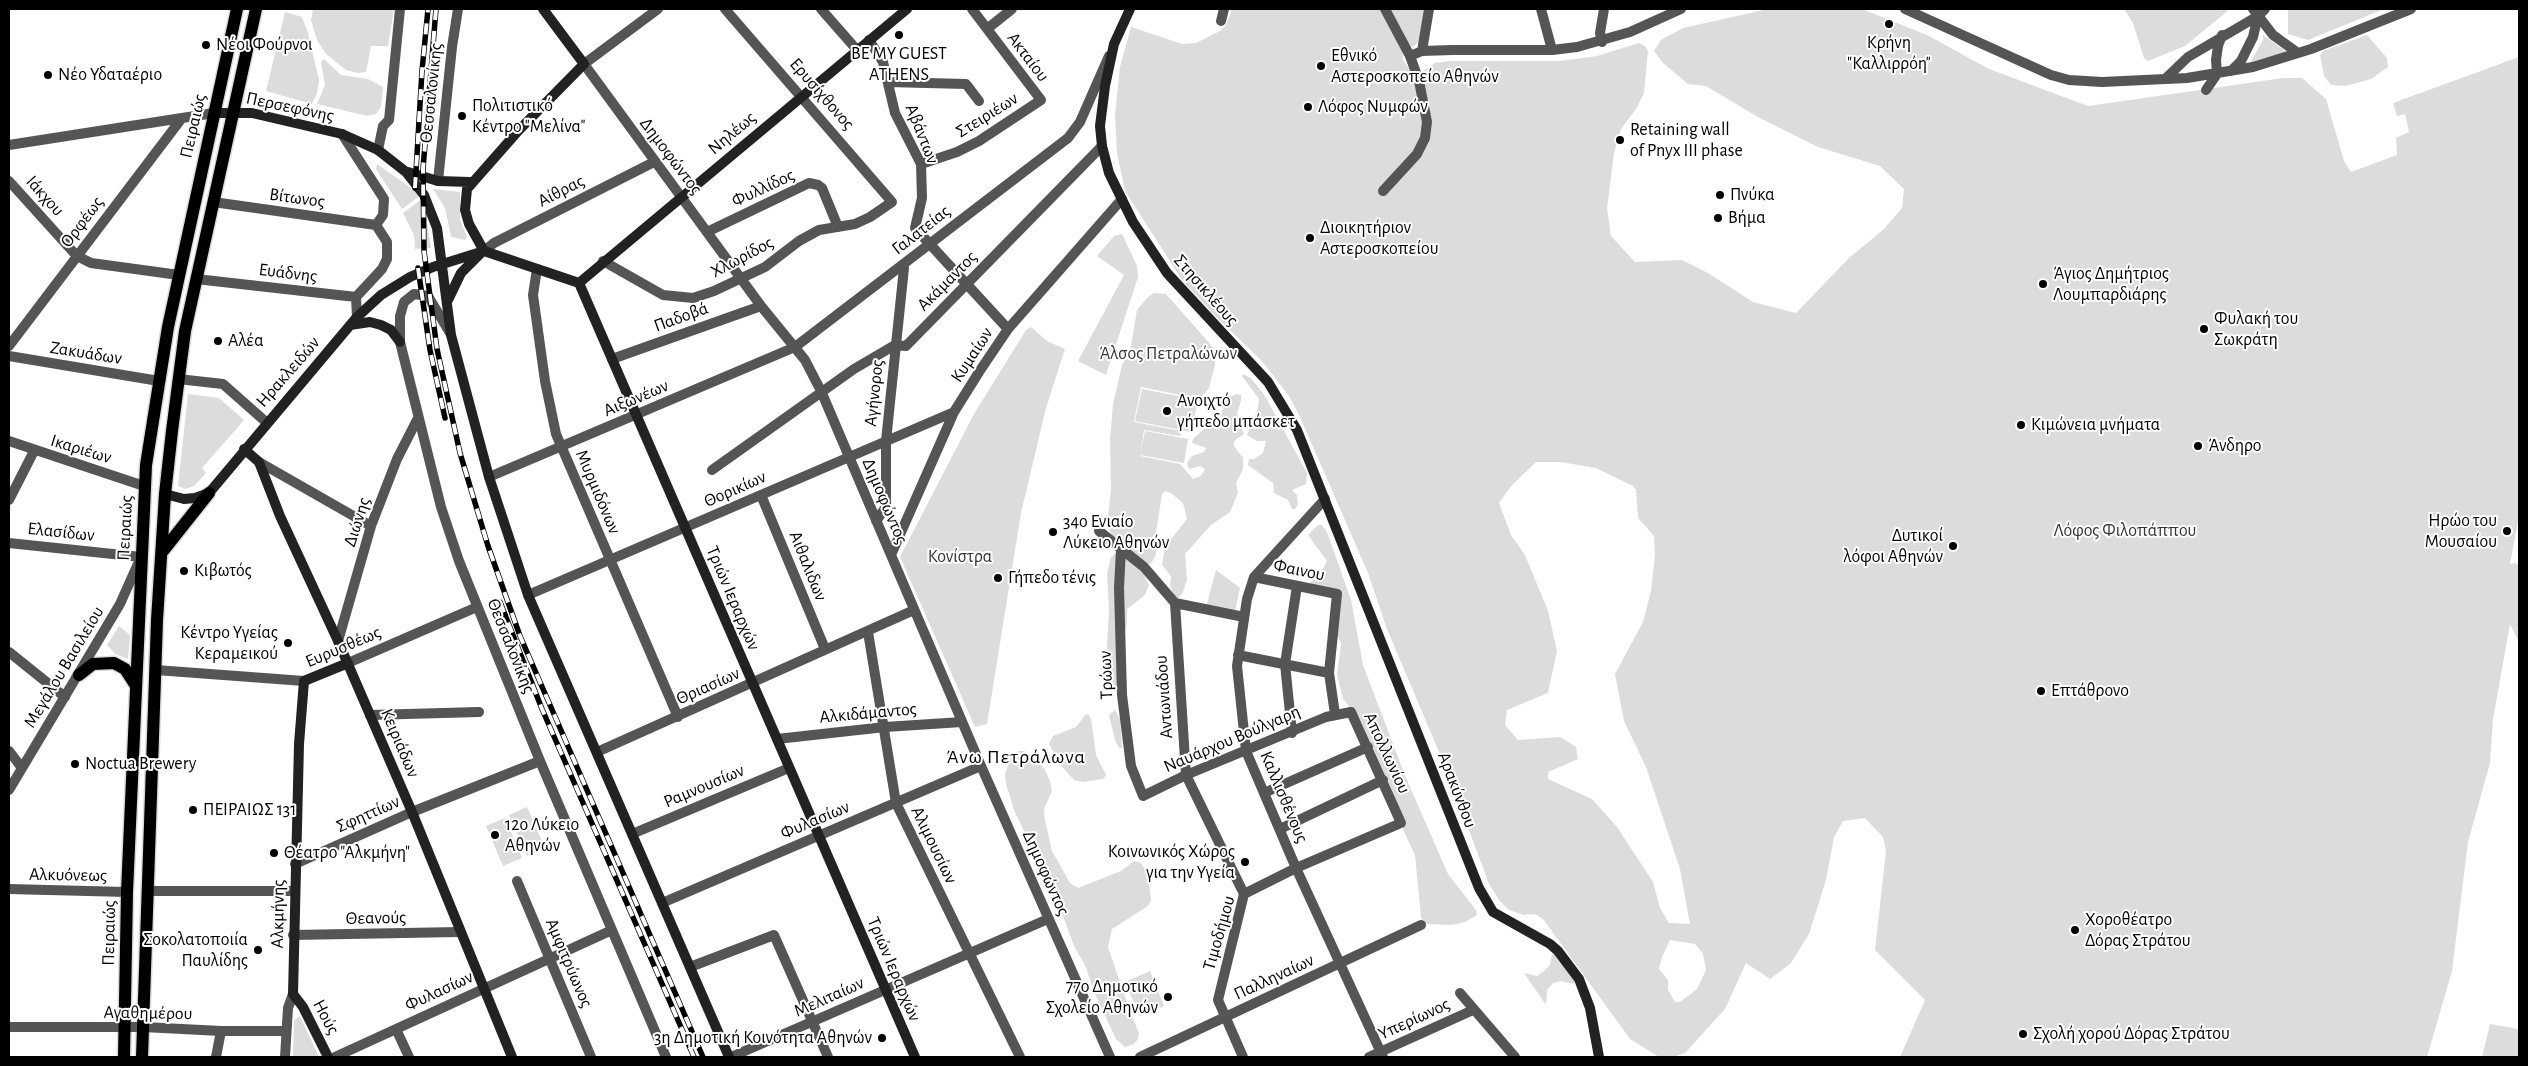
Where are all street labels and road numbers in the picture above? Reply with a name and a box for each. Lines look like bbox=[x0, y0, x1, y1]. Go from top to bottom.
street label: Ακταίου bbox=[1002, 28, 1054, 86]
street label: Θεσσαλονίκης bbox=[415, 42, 447, 144]
street label: Ερυσίχθονος bbox=[785, 54, 859, 134]
street label: Περσεφόνης bbox=[244, 87, 336, 127]
street label: Στειριέων bbox=[952, 87, 1022, 143]
street label: Πειραιώς bbox=[175, 92, 211, 160]
street label: Αβάντων bbox=[900, 101, 944, 167]
street label: Νηλέως bbox=[704, 107, 760, 159]
street label: Δημοφώντος bbox=[635, 113, 707, 199]
street label: Φυλλίδος bbox=[728, 164, 798, 212]
street label: Αίθρας bbox=[534, 170, 588, 212]
street label: Ιάκχου bbox=[21, 171, 69, 221]
street label: Βίτωνος bbox=[268, 183, 326, 213]
street label: Ορφέως bbox=[56, 192, 108, 252]
street label: Γαλατείας bbox=[887, 200, 955, 260]
street label: Χλωρίδος bbox=[707, 232, 777, 282]
street label: Ακάμαντος bbox=[912, 246, 982, 316]
street label: Στησικλέους bbox=[1169, 250, 1243, 330]
street label: Ευάδνης bbox=[258, 259, 318, 287]
street label: Παδοβά bbox=[651, 297, 711, 337]
street label: Κυμαίων bbox=[946, 323, 998, 387]
street label: Ηρακλειδών bbox=[251, 332, 325, 412]
street label: Ζακυάδων bbox=[49, 337, 123, 369]
street label: Αγήνορος bbox=[860, 359, 888, 427]
street label: Αιξωνέων bbox=[600, 375, 672, 421]
street label: Ικαριέων bbox=[48, 430, 114, 468]
street label: Μυρμιδόνων bbox=[571, 447, 625, 537]
street label: Δημοφώντος bbox=[857, 455, 913, 547]
street label: Θορικίων bbox=[701, 466, 769, 512]
street label: Πειραιώς bbox=[113, 495, 137, 561]
street label: Διώνης bbox=[339, 495, 375, 549]
street label: Ελασίδων bbox=[26, 518, 96, 546]
street label: Αιθαλιδων bbox=[784, 528, 832, 604]
street label: Τριών Ιεραρχών bbox=[701, 543, 765, 653]
street label: Φαινου bbox=[1271, 554, 1327, 586]
street label: Θεσσαλονίκης bbox=[482, 595, 540, 697]
street label: Μεγάλου Βασιλείου bbox=[19, 602, 109, 732]
street label: Ευρυσθέως bbox=[302, 621, 384, 673]
street label: Τρώων bbox=[1094, 650, 1118, 700]
street label: Αντωνιάδου bbox=[1150, 655, 1178, 739]
street label: Θριασίων bbox=[673, 662, 743, 710]
street label: Αλκιδάμαντος bbox=[819, 698, 917, 728]
street label: Ναυάρχου Βούλγαρη bbox=[1161, 701, 1303, 777]
street label: Κειριάδων bbox=[376, 705, 424, 781]
street label: Απολλωνίου bbox=[1359, 709, 1415, 797]
street label: Καλλισθένους bbox=[1255, 748, 1313, 846]
street label: Αρακύνθου bbox=[1433, 749, 1481, 831]
street label: Ραμνουσίων bbox=[661, 759, 747, 813]
street label: Σφηττίων bbox=[333, 791, 403, 837]
street label: Φυλασίων bbox=[777, 796, 853, 844]
street label: Αλιμουσίων bbox=[906, 803, 962, 887]
street label: Δημοφώντος bbox=[1018, 827, 1074, 919]
street label: Αλκυόνεως bbox=[29, 864, 107, 886]
street label: Αλκμήνης bbox=[267, 879, 289, 949]
street label: Τιμοδήμου bbox=[1198, 893, 1240, 973]
street label: Πειραιώς bbox=[98, 900, 120, 966]
street label: Θεανούς bbox=[346, 907, 406, 929]
street label: Τριών Ιεραρχών bbox=[862, 914, 926, 1024]
street label: Αμφιτρύωνος bbox=[541, 915, 597, 1011]
street label: Παλληναίων bbox=[1231, 949, 1317, 1005]
street label: Φυλασίων bbox=[401, 966, 477, 1016]
street label: Μελιταίων bbox=[791, 972, 867, 1022]
street label: Υπερίωνος bbox=[1375, 993, 1453, 1045]
street label: Ηούς bbox=[308, 996, 344, 1038]
street label: Αγαθημέρου bbox=[103, 1001, 193, 1025]

